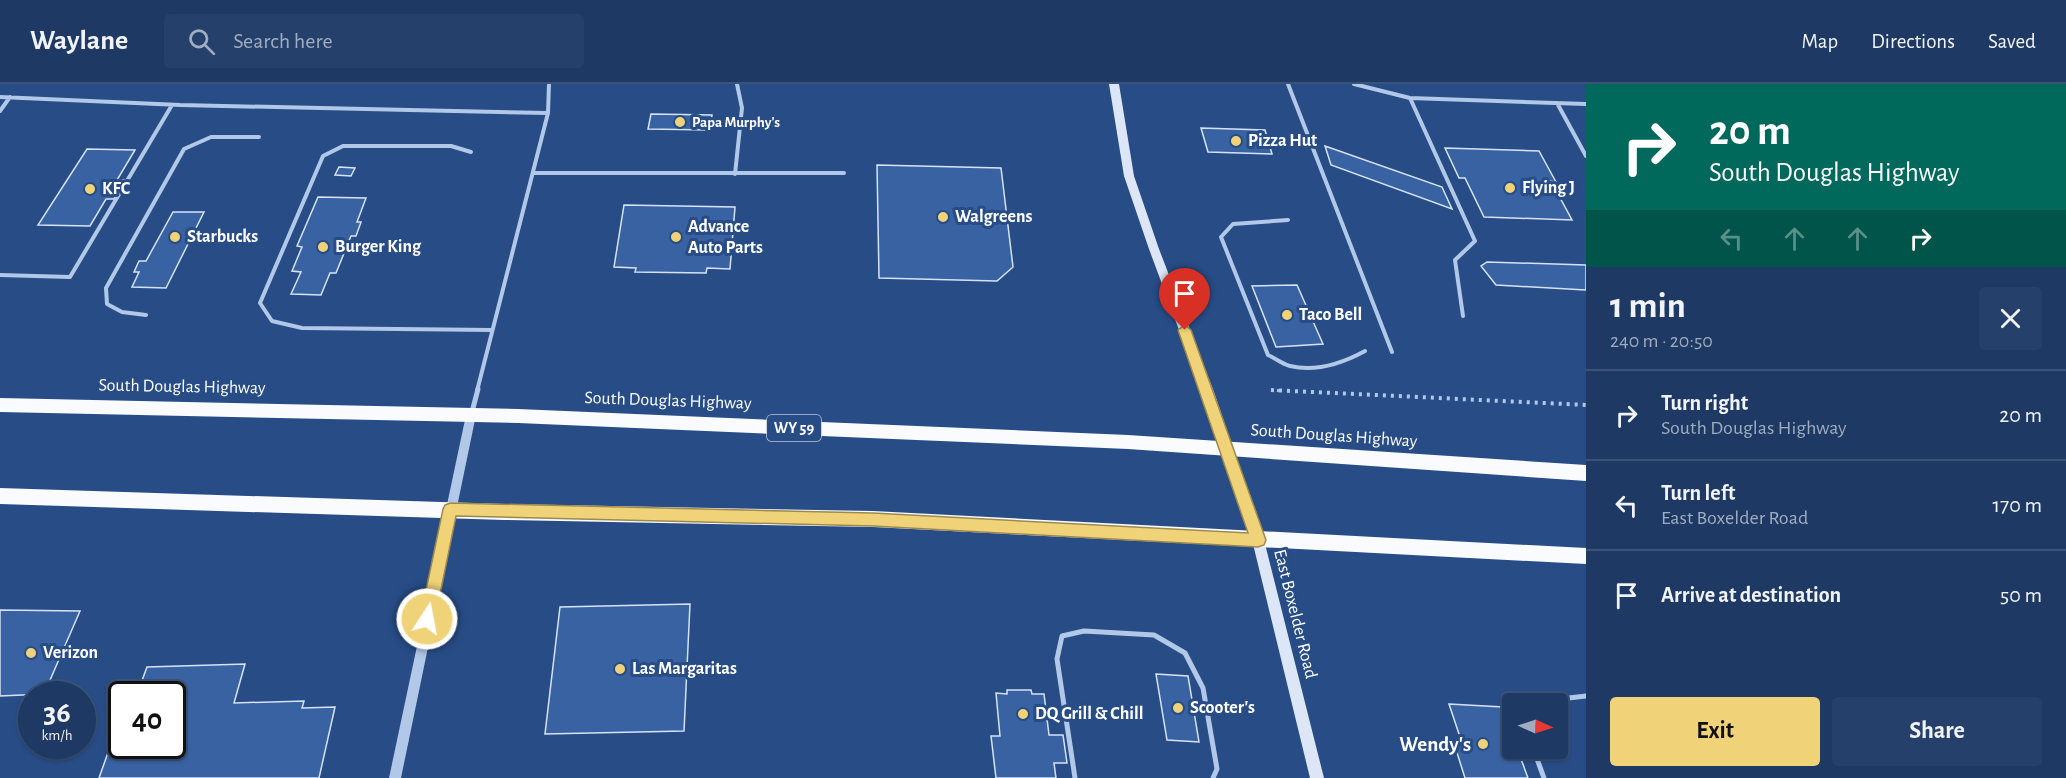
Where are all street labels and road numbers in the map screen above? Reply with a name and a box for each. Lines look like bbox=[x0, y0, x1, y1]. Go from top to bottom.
street label: South Douglas Highway bbox=[98, 377, 266, 397]
street label: South Douglas Highway bbox=[584, 389, 752, 413]
road number: WY 59 bbox=[767, 415, 821, 441]
street label: South Douglas Highway bbox=[1250, 421, 1418, 451]
street label: East Boxelder Road bbox=[1270, 548, 1320, 680]

